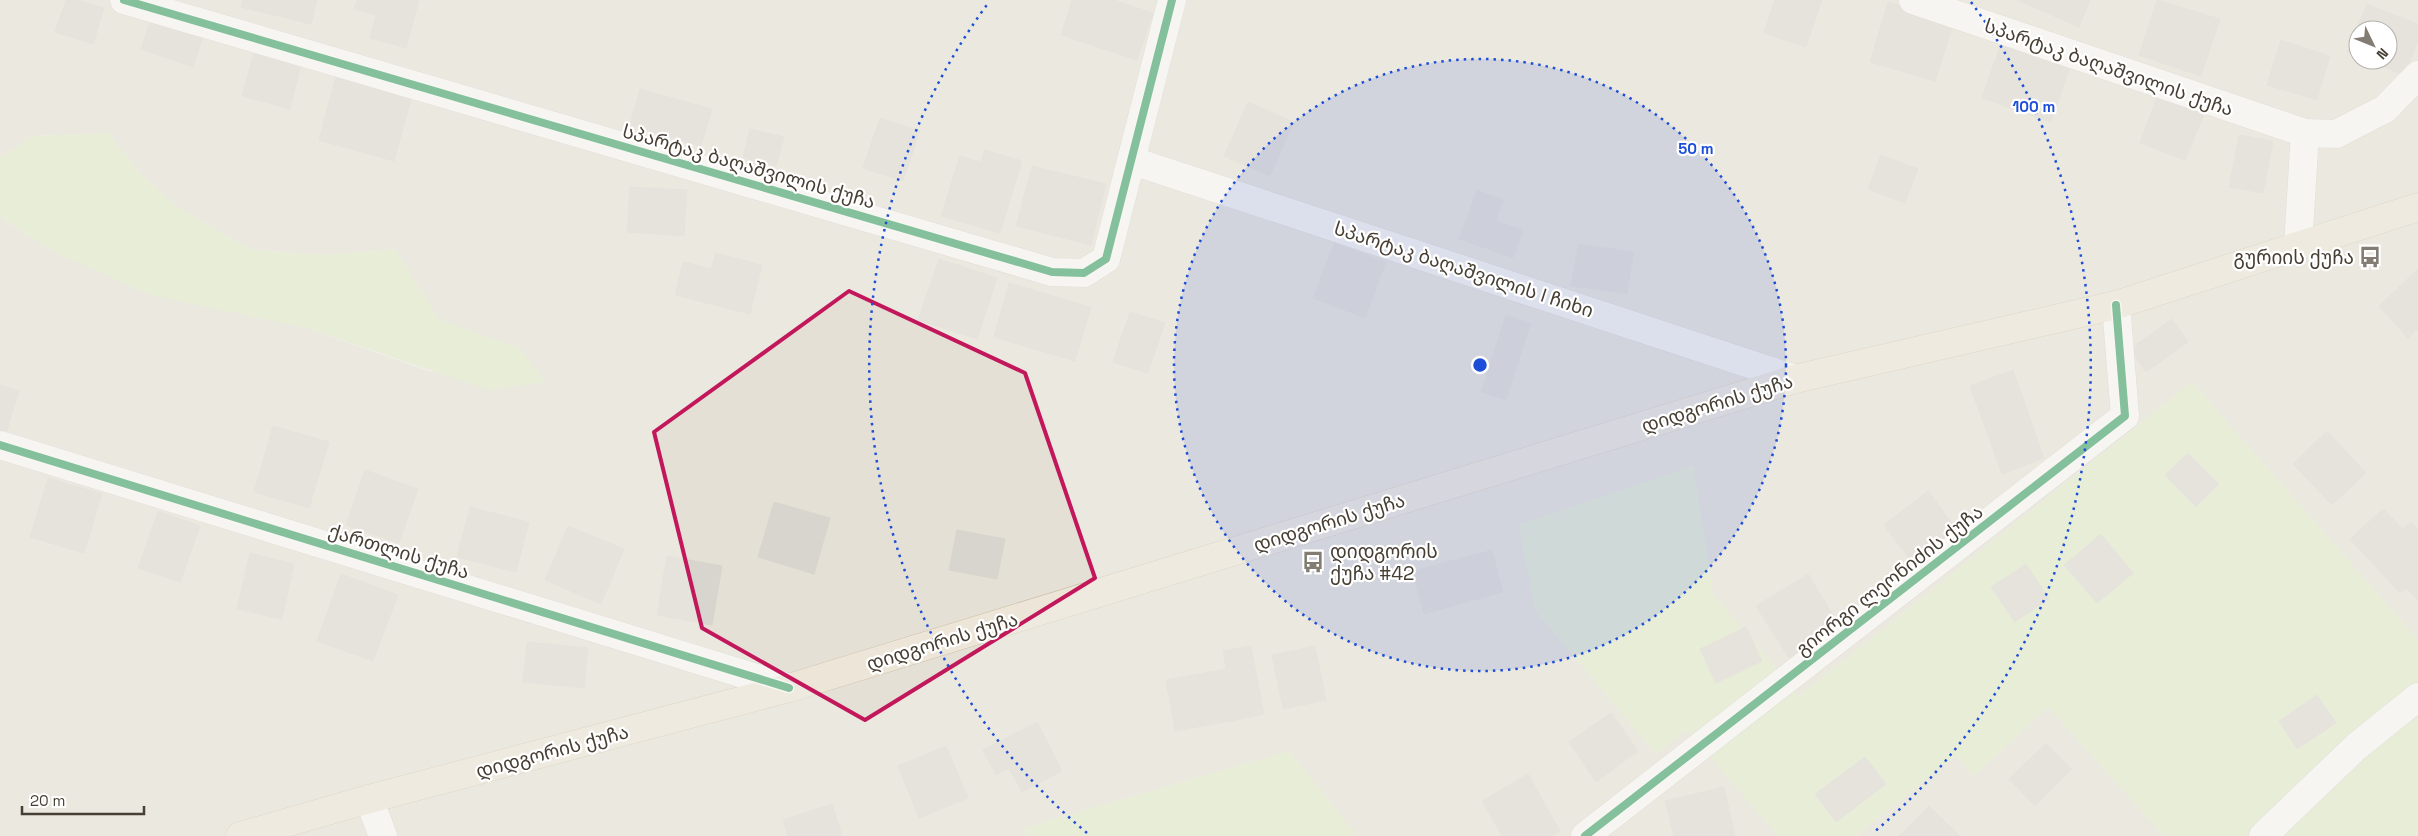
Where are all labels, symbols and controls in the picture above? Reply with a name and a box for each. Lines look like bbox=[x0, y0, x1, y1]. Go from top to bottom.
street label: სპარტაკ ბაღაშვილის ქუჩა bbox=[1981, 13, 2237, 122]
north arrow bbox=[2348, 20, 2398, 70]
text: N bbox=[2373, 44, 2392, 63]
text: 100 m bbox=[2013, 97, 2055, 116]
street label: სპარტაკ ბაღაშვილის ქუჩა bbox=[620, 118, 878, 215]
text: 50 m bbox=[1678, 139, 1714, 158]
street label: სპარტაკ ბაღაშვილის I ჩიხი bbox=[1331, 216, 1597, 323]
bus stop icon: გურიის ქუჩა bbox=[2357, 244, 2383, 270]
place label: გურიის ქუჩა bbox=[2233, 245, 2354, 270]
centre of rings bbox=[1471, 356, 1489, 374]
street label: დიდგორის ქუჩა bbox=[1638, 369, 1796, 438]
street label: დიდგორის ქუჩა bbox=[1250, 488, 1408, 557]
street label: გიორგი ლეონიძის ქუჩა bbox=[1790, 499, 1988, 661]
street label: ქართლის ქუჩა bbox=[325, 518, 472, 585]
place label: დიდგორის ქუჩა #42 bbox=[1330, 539, 1438, 586]
bus stop icon: დიდგორის ქუჩა #42 bbox=[1300, 549, 1326, 575]
street label: დიდგორის ქუჩა bbox=[863, 607, 1021, 676]
street label: დიდგორის ქუჩა bbox=[473, 719, 631, 784]
scale bar bbox=[22, 784, 145, 816]
text: 20 m bbox=[30, 791, 65, 810]

